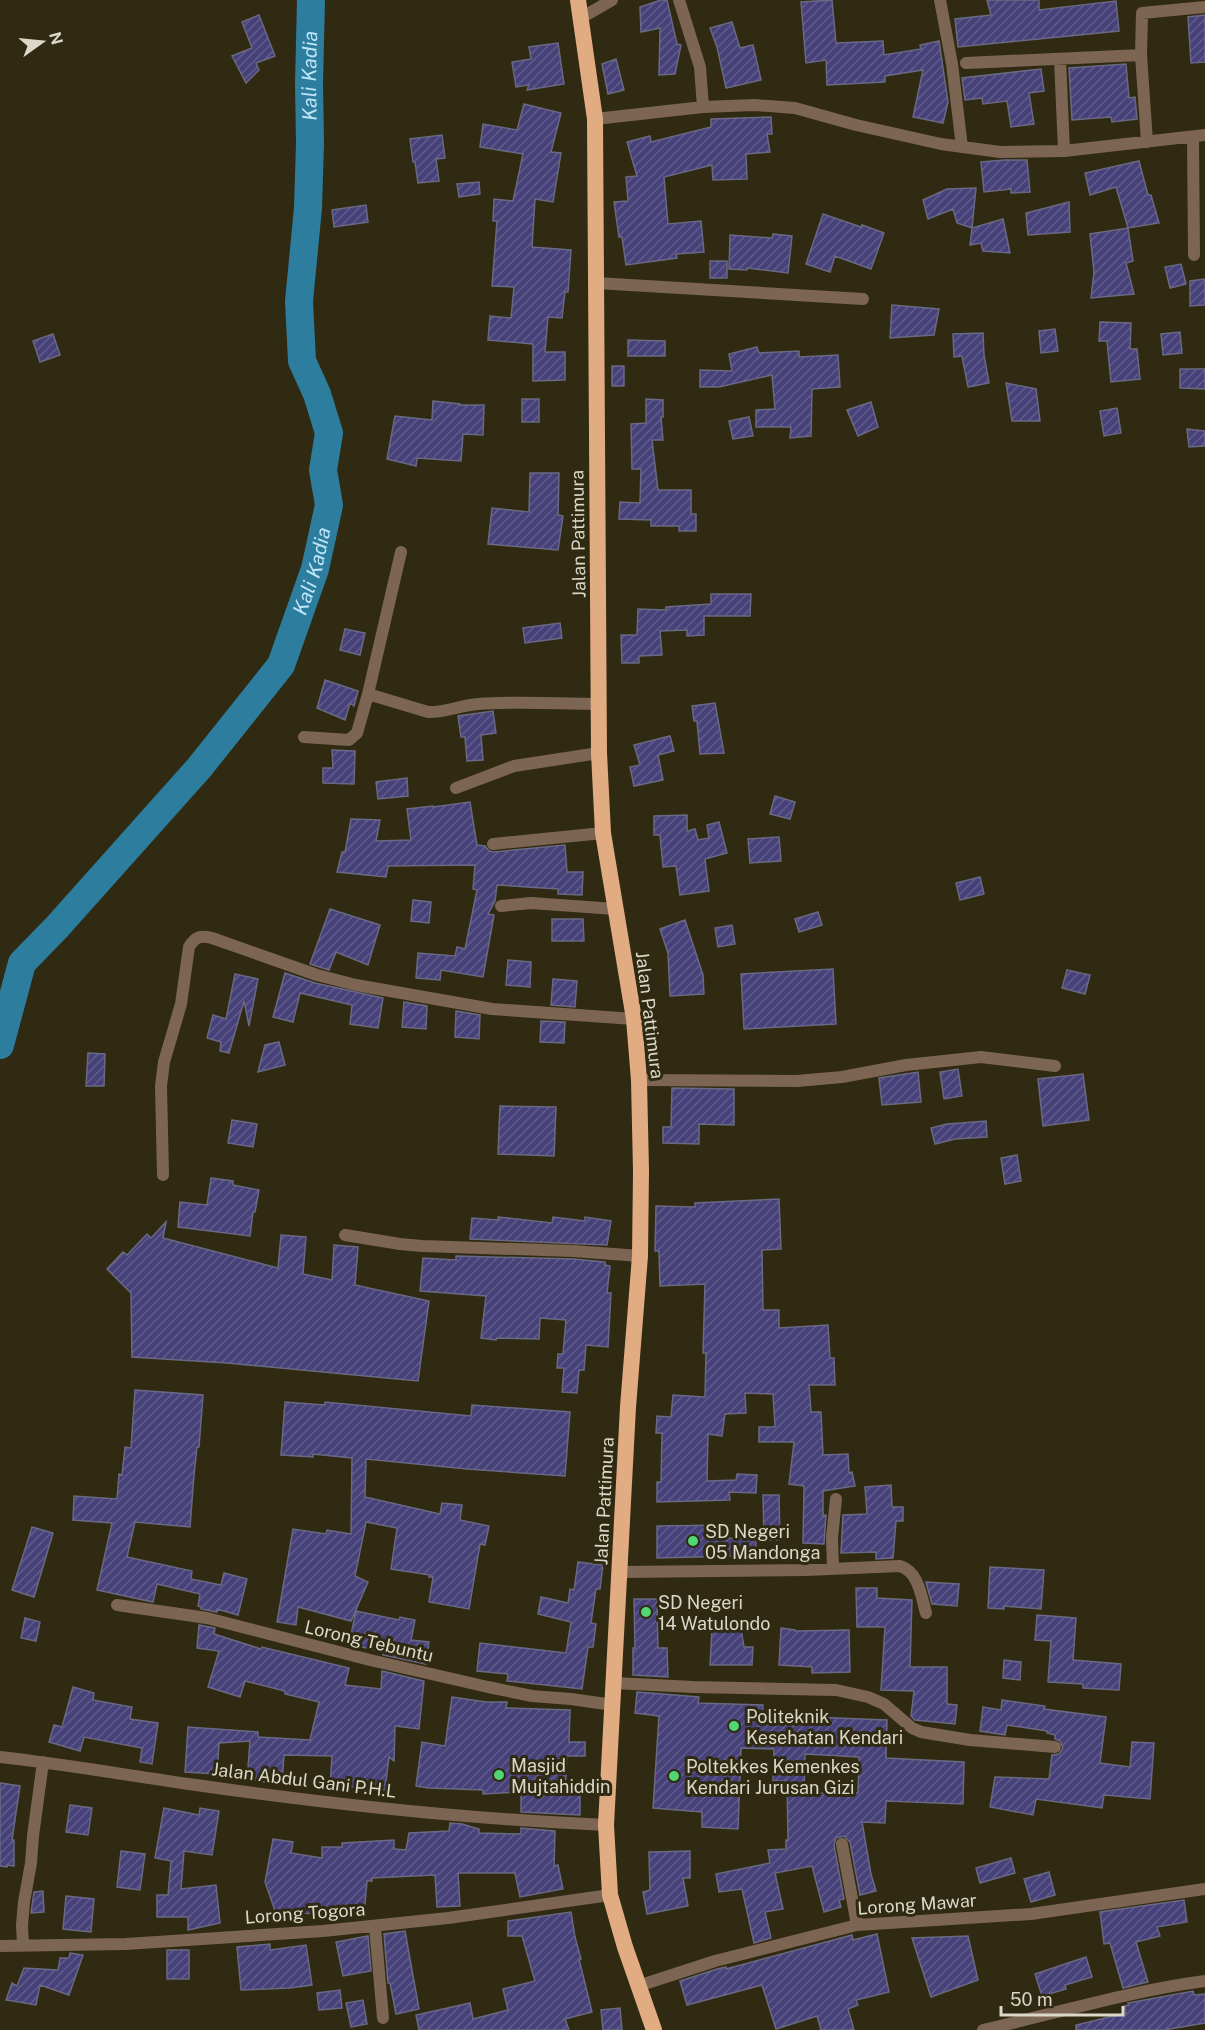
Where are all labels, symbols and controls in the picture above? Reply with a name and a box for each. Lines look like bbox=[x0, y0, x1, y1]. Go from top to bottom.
north arrow bbox=[12, 12, 72, 72]
text: N bbox=[45, 30, 67, 47]
water label: Kali Kadia bbox=[297, 31, 322, 121]
street label: Jalan Pattimura bbox=[566, 470, 590, 598]
water label: Kali Kadia bbox=[288, 525, 336, 618]
street label: Jalan Pattimura bbox=[632, 950, 668, 1080]
street label: Jalan Pattimura bbox=[590, 1436, 618, 1566]
place label: SD Negeri 05 Mandonga bbox=[705, 1521, 820, 1563]
marker: SD Negeri 05 Mandonga bbox=[686, 1534, 700, 1548]
place label: SD Negeri 14 Watulondo bbox=[658, 1592, 771, 1634]
marker: SD Negeri 14 Watulondo bbox=[639, 1605, 653, 1619]
street label: Lorong Tebuntu bbox=[303, 1616, 435, 1666]
place label: Politeknik Kesehatan Kendari bbox=[746, 1706, 903, 1748]
marker: Politeknik Kesehatan Kendari bbox=[727, 1719, 741, 1733]
place label: Masjid Mujtahiddin bbox=[511, 1755, 610, 1797]
place label: Poltekkes Kemenkes Kendari Jurusan Gizi bbox=[686, 1756, 860, 1798]
street label: Jalan Abdul Gani P.H.L bbox=[210, 1758, 398, 1802]
marker: Masjid Mujtahiddin bbox=[492, 1768, 506, 1782]
marker: Poltekkes Kemenkes Kendari Jurusan Gizi bbox=[667, 1769, 681, 1783]
street label: Lorong Mawar bbox=[857, 1889, 977, 1919]
street label: Lorong Togora bbox=[244, 1898, 366, 1928]
scale bar bbox=[1001, 1979, 1122, 2017]
text: 50 m bbox=[1010, 1989, 1053, 2010]

